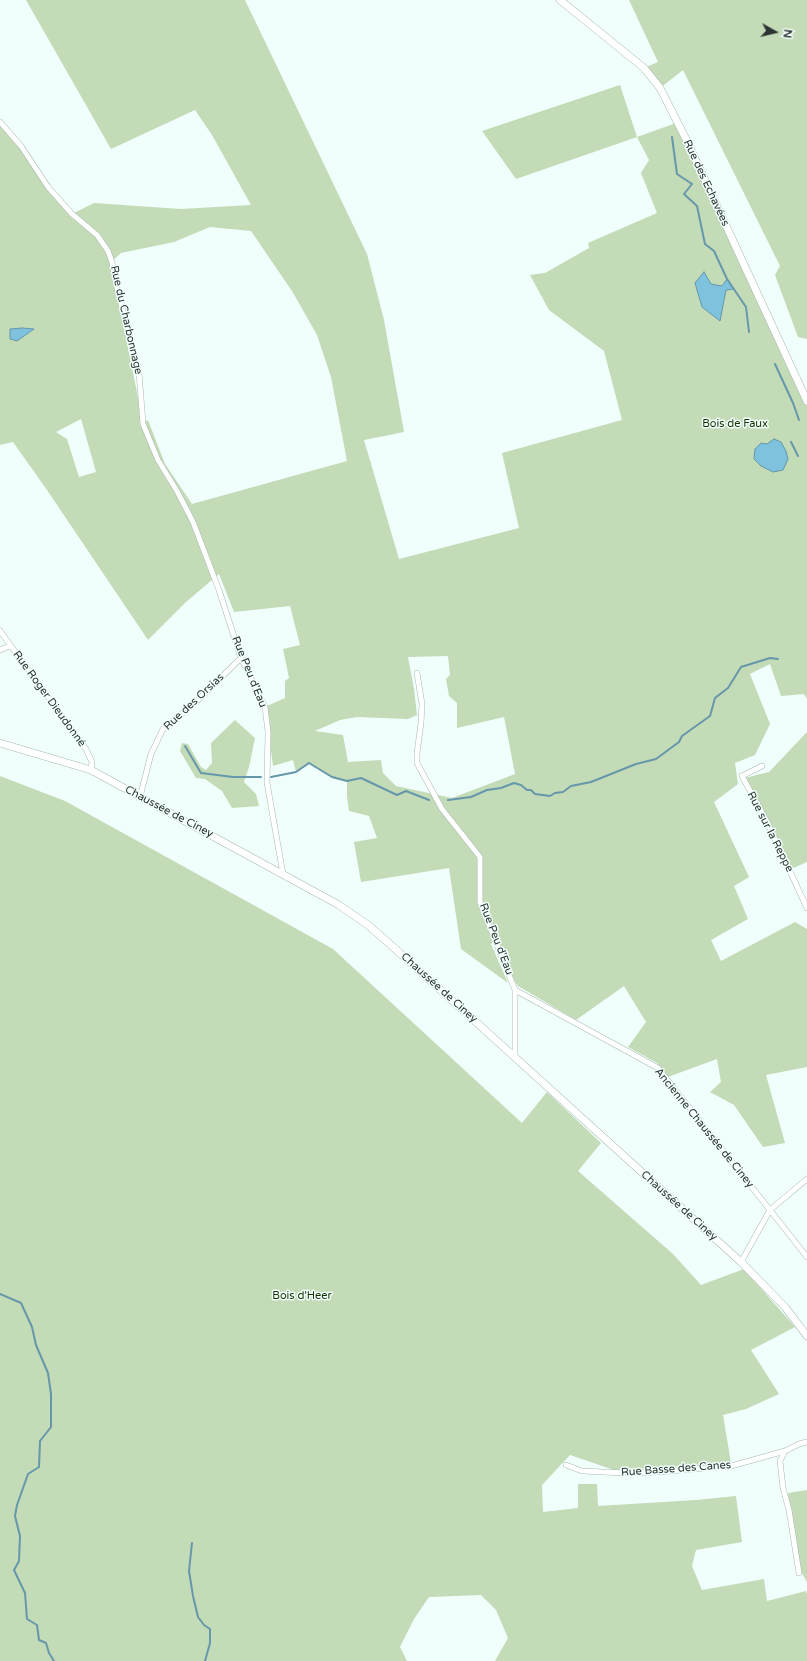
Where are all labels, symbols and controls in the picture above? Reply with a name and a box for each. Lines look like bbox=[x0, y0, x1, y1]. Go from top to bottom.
north arrow bbox=[755, 12, 795, 52]
text: N bbox=[780, 28, 794, 39]
street label: Rue des Echavées bbox=[680, 138, 732, 228]
street label: Rue du Charbonnage bbox=[107, 264, 145, 376]
park label: Bois de Faux bbox=[702, 417, 768, 431]
street label: Rue Peu d'Eau bbox=[229, 634, 269, 710]
street label: Rue Roger Dieudonné bbox=[10, 648, 88, 750]
street label: Rue des Orsias bbox=[161, 671, 227, 733]
street label: Chaussée de Ciney bbox=[123, 783, 215, 841]
street label: Rue sur la Reppe bbox=[744, 790, 796, 874]
street label: Rue Peu d'Eau bbox=[476, 901, 516, 977]
street label: Chaussée de Ciney bbox=[398, 950, 480, 1026]
street label: Ancienne Chaussée de Ciney bbox=[652, 1065, 756, 1191]
street label: Chaussée de Ciney bbox=[638, 1168, 720, 1244]
park label: Bois d'Heer bbox=[272, 1289, 332, 1303]
street label: Rue Basse des Canes bbox=[620, 1459, 732, 1479]

